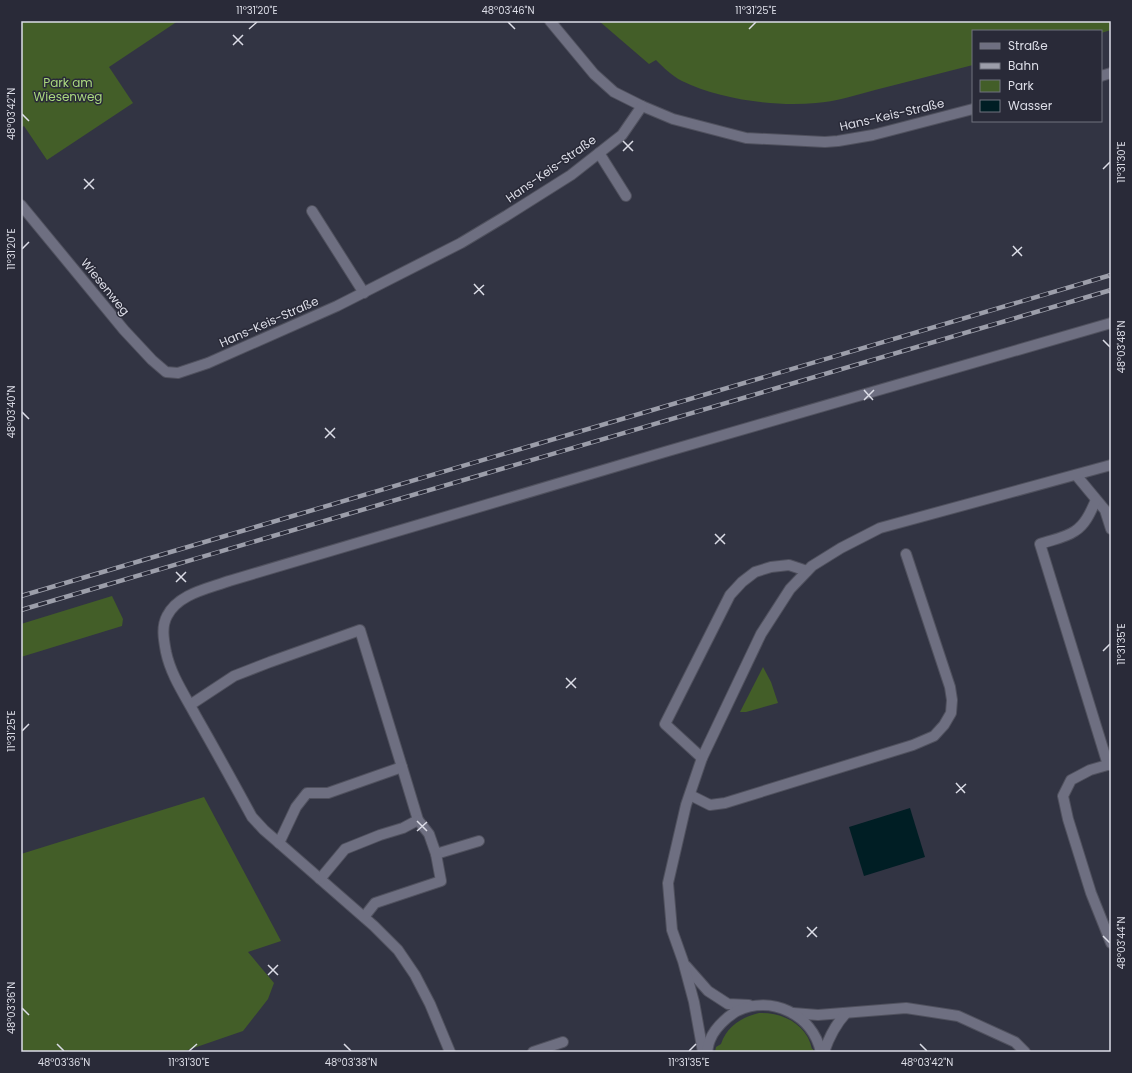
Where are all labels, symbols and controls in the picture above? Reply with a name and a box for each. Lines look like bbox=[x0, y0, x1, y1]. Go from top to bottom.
text: 11°31'20"E bbox=[236, 3, 278, 18]
text: 48°03'46"N bbox=[481, 3, 535, 18]
text: 11°31'25"E bbox=[735, 3, 777, 18]
legend bbox=[972, 30, 1102, 122]
text: Straße bbox=[1008, 37, 1048, 54]
text: Bahn bbox=[1008, 57, 1039, 74]
park label: Park am Wiesenweg bbox=[34, 74, 102, 105]
text: Park bbox=[1008, 77, 1035, 94]
text: 48°03'42"N bbox=[4, 88, 19, 140]
street label: Hans-Keis-Straße bbox=[838, 94, 946, 135]
text: Wasser bbox=[1008, 97, 1053, 114]
street label: Hans-Keis-Straße bbox=[502, 131, 599, 206]
text: 11°31'30"E bbox=[1114, 141, 1129, 183]
text: 11°31'20"E bbox=[4, 228, 19, 270]
street label: Wiesenweg bbox=[77, 255, 134, 319]
street label: Hans-Keis-Straße bbox=[216, 292, 321, 351]
text: 48°03'48"N bbox=[1114, 320, 1129, 374]
text: 48°03'40"N bbox=[4, 386, 19, 438]
text: 11°31'35"E bbox=[1114, 623, 1129, 665]
text: 11°31'25"E bbox=[4, 710, 19, 752]
text: 48°03'44"N bbox=[1114, 917, 1129, 970]
text: 48°03'36"N bbox=[4, 982, 19, 1034]
text: 48°03'36"N bbox=[38, 1055, 90, 1070]
text: 11°31'30"E bbox=[168, 1055, 210, 1070]
text: 48°03'38"N bbox=[325, 1055, 377, 1070]
text: 11°31'35"E bbox=[668, 1055, 710, 1070]
text: 48°03'42"N bbox=[901, 1055, 953, 1070]

